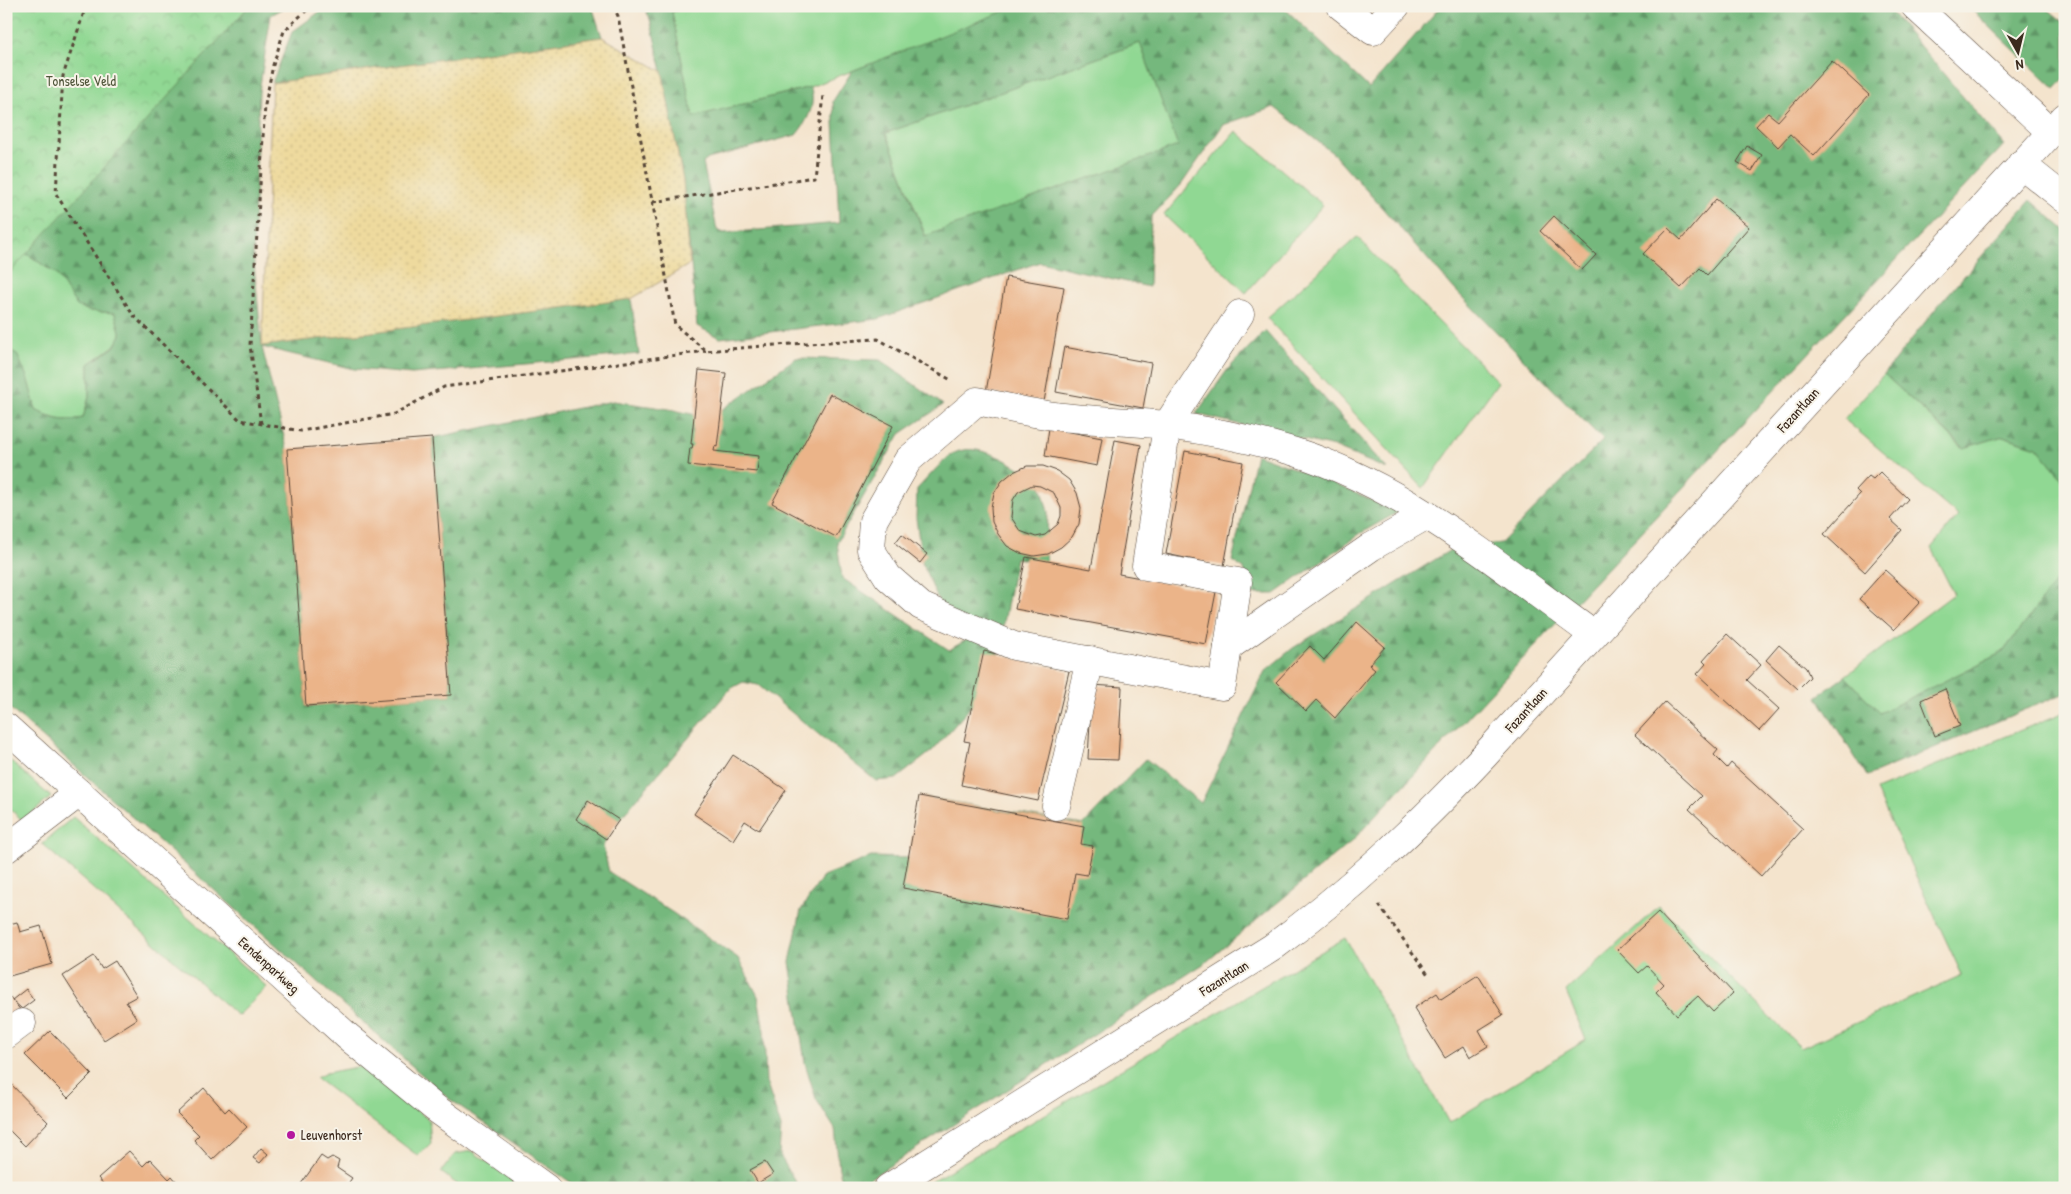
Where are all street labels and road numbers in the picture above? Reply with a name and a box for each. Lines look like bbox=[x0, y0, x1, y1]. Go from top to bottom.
street label: Fazantlaan bbox=[1772, 383, 1823, 437]
street label: Fazantlaan bbox=[1500, 683, 1551, 737]
street label: Eendenparkweg bbox=[234, 932, 304, 998]
street label: Fazantlaan bbox=[1195, 955, 1252, 1001]

